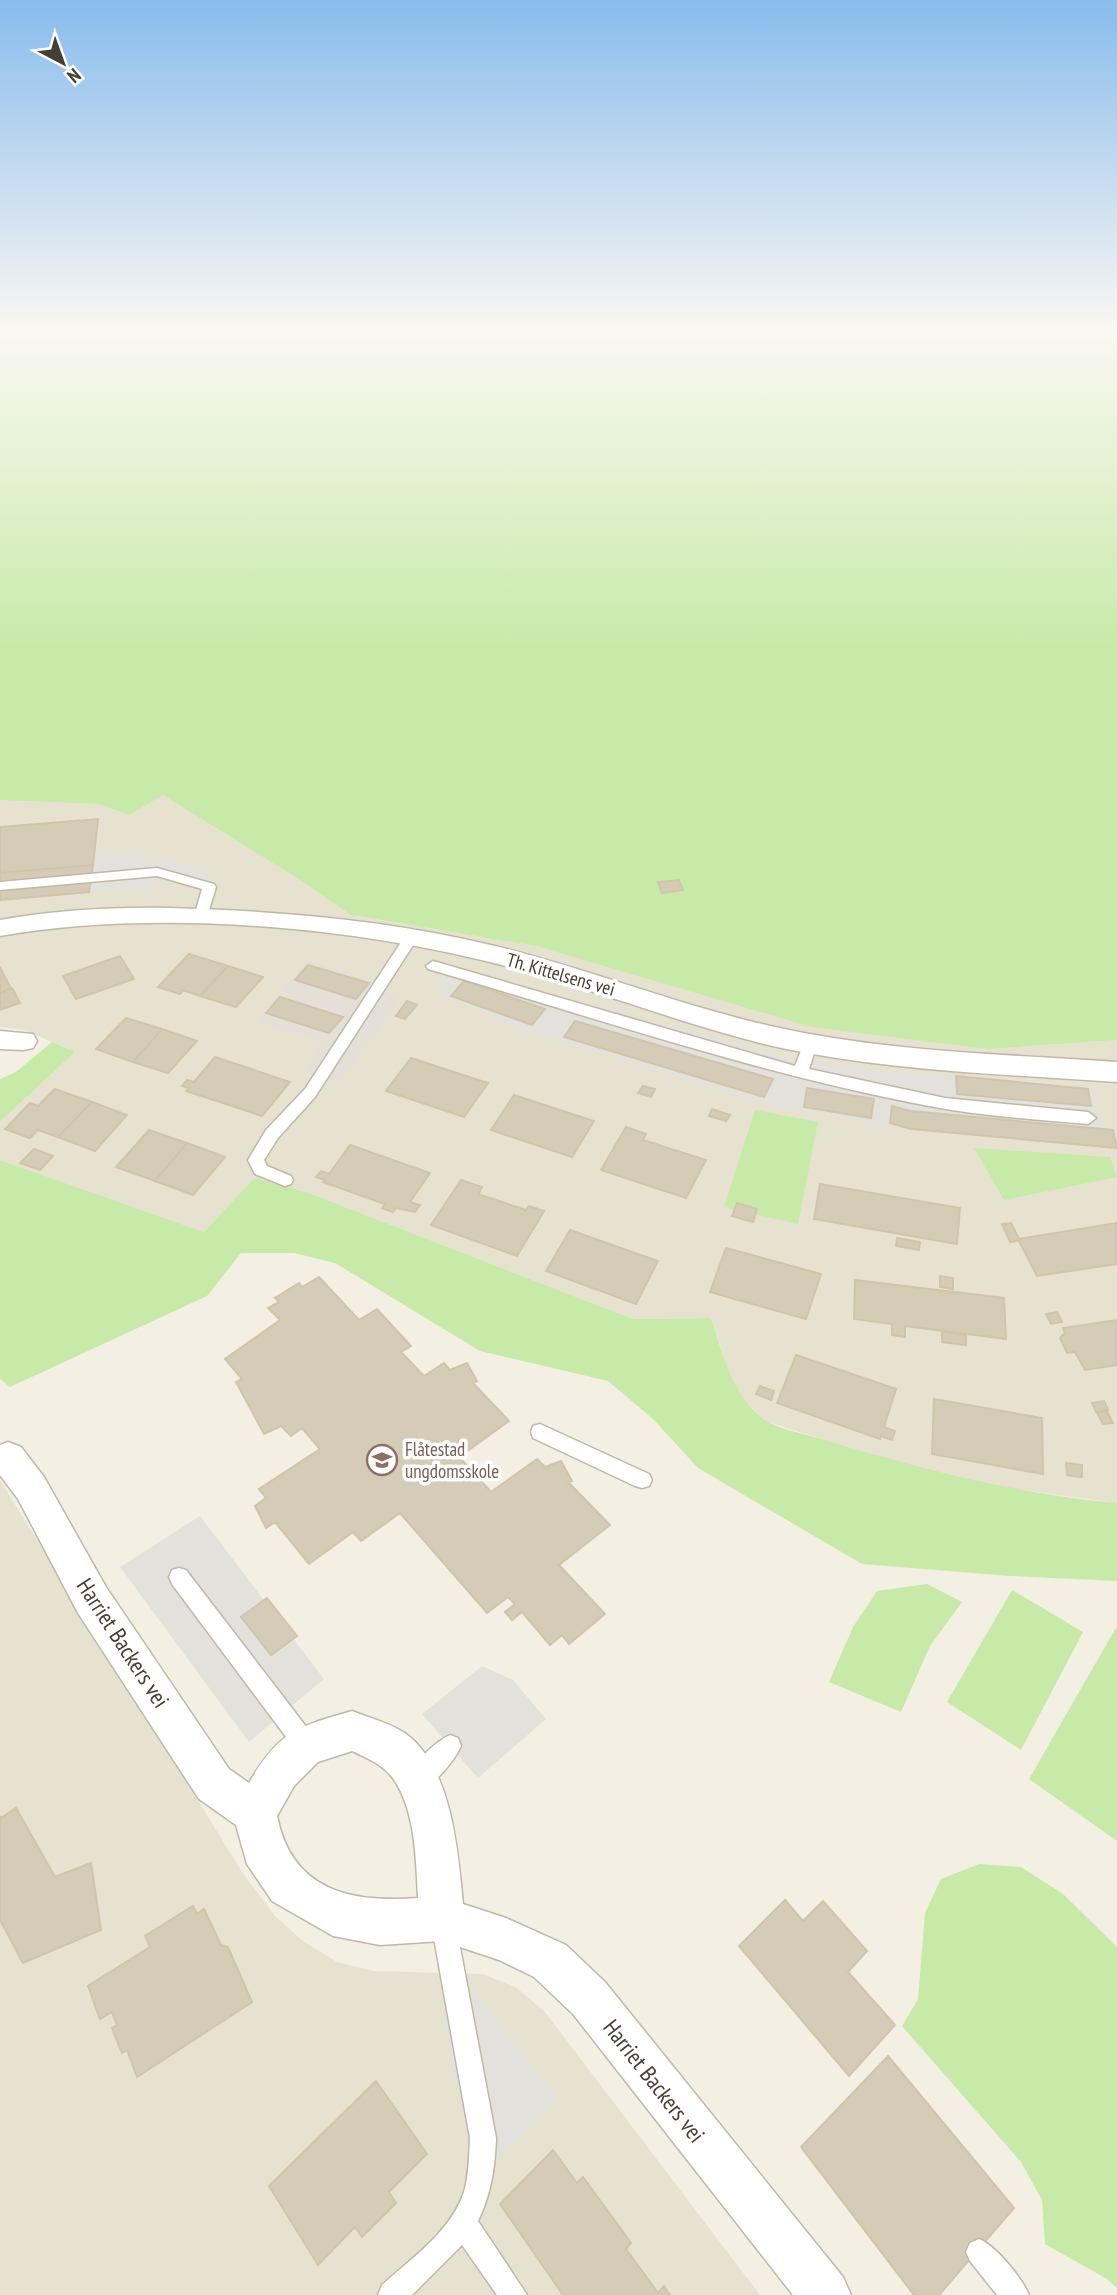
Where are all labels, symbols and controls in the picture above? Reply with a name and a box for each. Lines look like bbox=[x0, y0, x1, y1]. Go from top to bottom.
north arrow bbox=[28, 28, 98, 98]
text: N bbox=[62, 63, 86, 88]
street label: Th. Kittelsens vei bbox=[504, 947, 618, 1001]
place label: Flåtestad ungdomsskole bbox=[405, 1437, 499, 1483]
school or university icon: Flåtestad ungdomsskole bbox=[365, 1443, 399, 1477]
street label: Harriet Backers vei bbox=[71, 1573, 176, 1713]
street label: Harriet Backers vei bbox=[597, 2013, 712, 2148]

